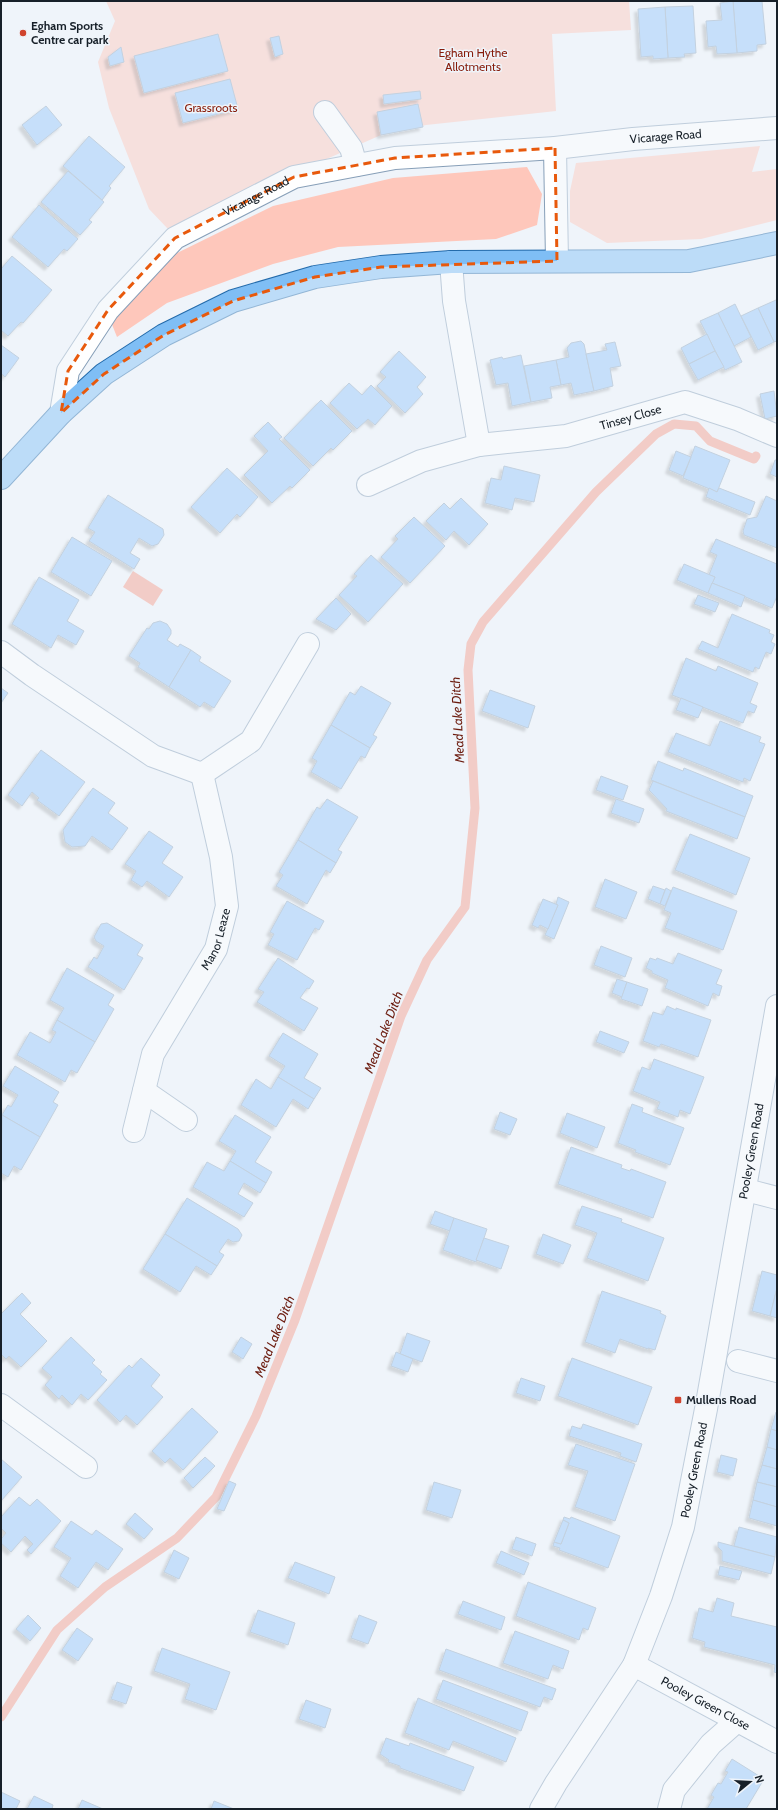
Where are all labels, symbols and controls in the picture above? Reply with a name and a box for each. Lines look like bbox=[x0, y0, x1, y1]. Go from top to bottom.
place label: Egham Sports Centre car park bbox=[31, 18, 109, 47]
marker: Egham Sports Centre car park bbox=[18, 28, 28, 38]
park label: Egham Hythe Allotments bbox=[438, 45, 508, 74]
park label: Grassroots bbox=[184, 100, 238, 115]
street label: Vicarage Road bbox=[629, 126, 702, 146]
street label: Vicarage Road bbox=[220, 173, 291, 219]
street label: Tinsey Close bbox=[598, 401, 663, 433]
water label: Mead Lake Ditch bbox=[447, 676, 467, 765]
street label: Manor Leaze bbox=[197, 907, 233, 972]
water label: Mead Lake Ditch bbox=[360, 989, 406, 1076]
street label: Pooley Green Road bbox=[735, 1102, 767, 1200]
water label: Mead Lake Ditch bbox=[250, 1293, 298, 1380]
place label: Mullens Road bbox=[686, 1392, 756, 1407]
marker: Mullens Road bbox=[673, 1395, 683, 1405]
street label: Pooley Green Road bbox=[677, 1421, 710, 1519]
street label: Pooley Green Close bbox=[658, 1673, 753, 1733]
north arrow bbox=[730, 1762, 770, 1802]
text: N bbox=[752, 1773, 767, 1785]

